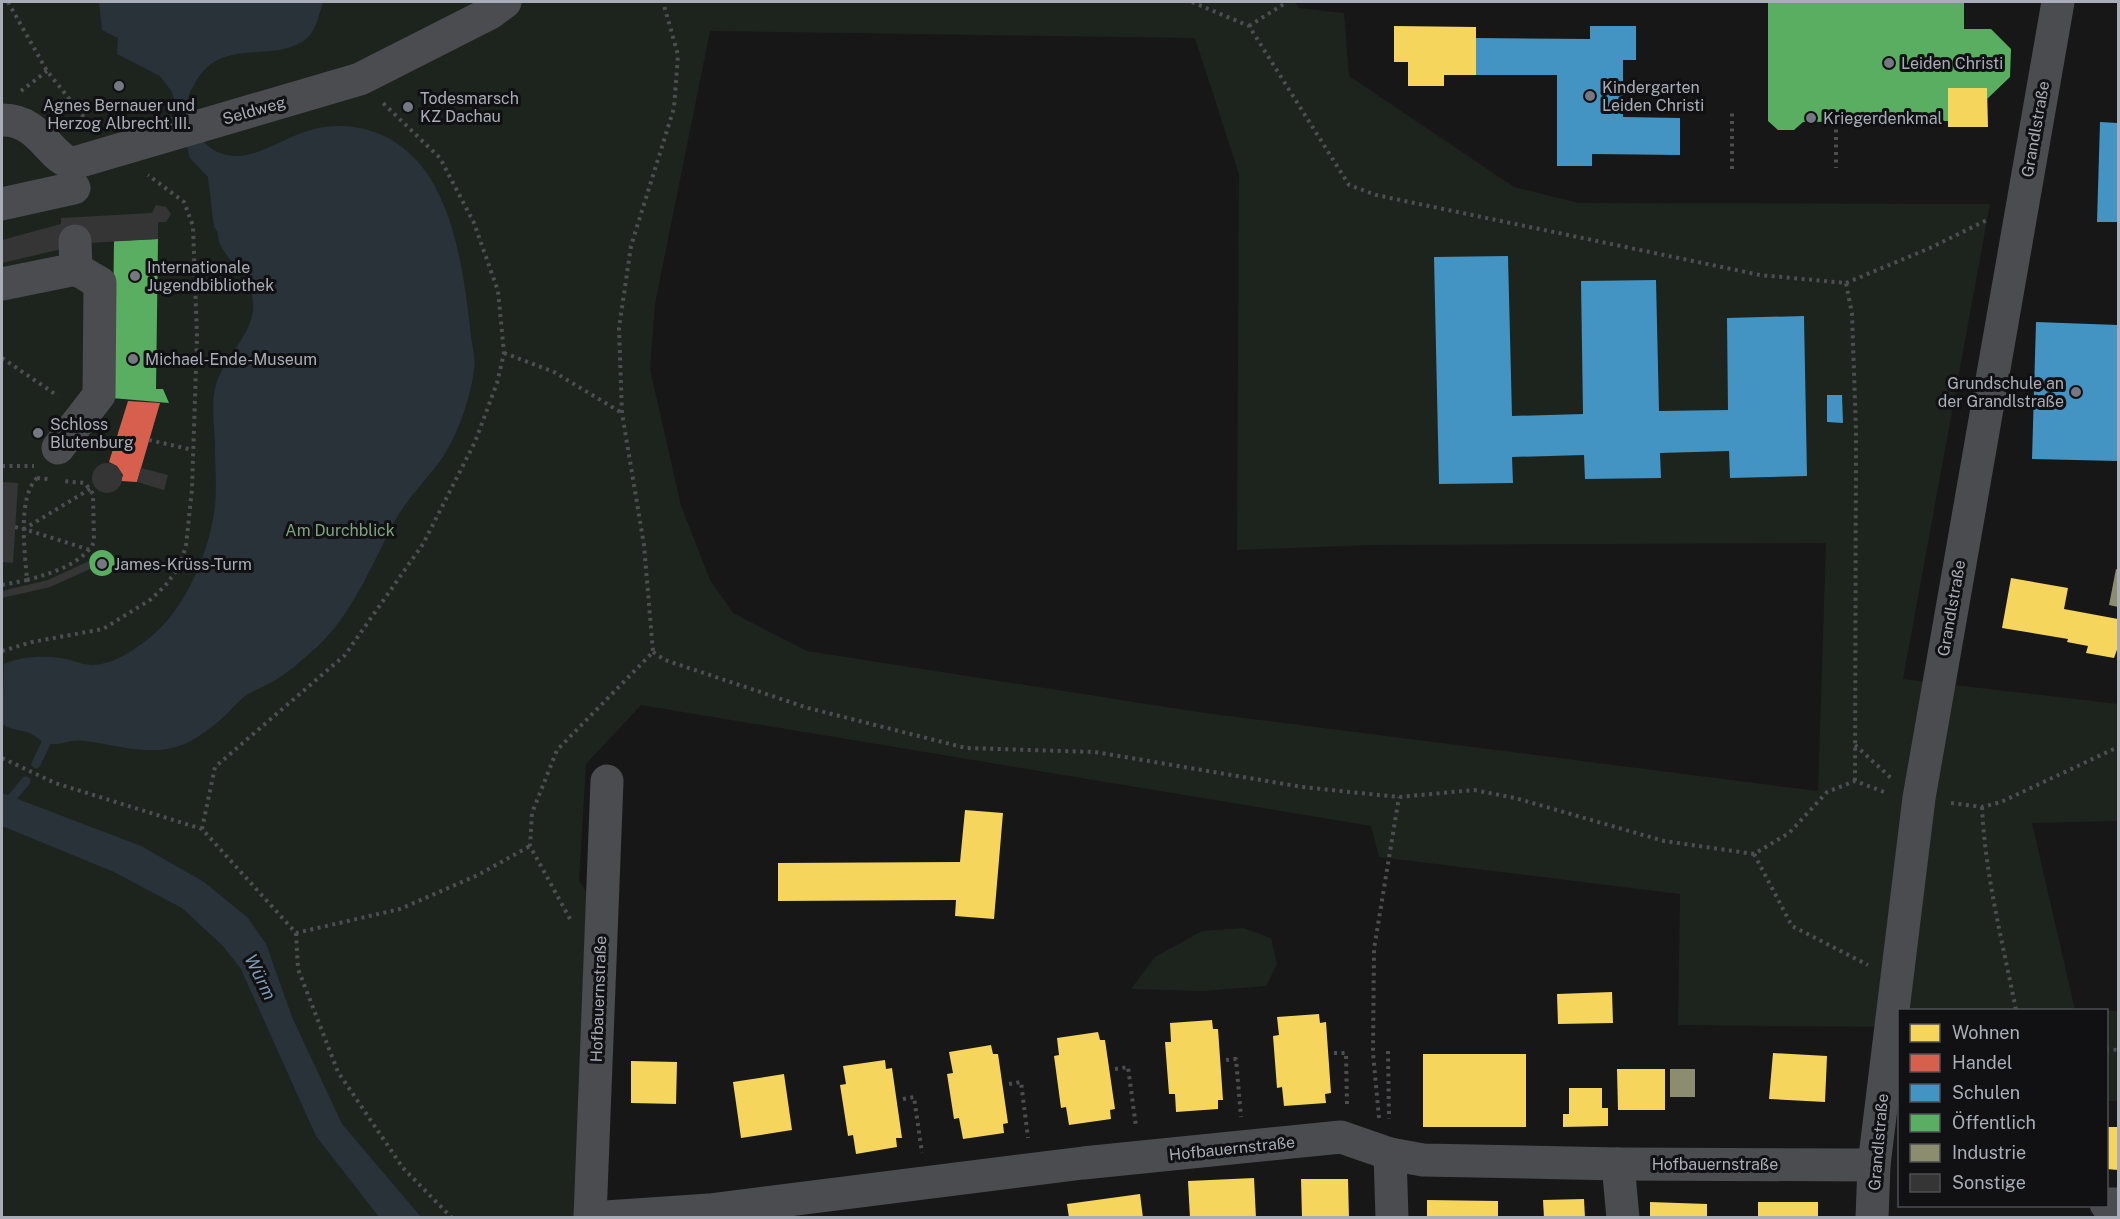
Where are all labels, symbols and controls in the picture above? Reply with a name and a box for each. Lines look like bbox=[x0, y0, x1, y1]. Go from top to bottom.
place label: Leiden Christi bbox=[1901, 54, 2003, 73]
marker: Leiden Christi bbox=[1882, 56, 1896, 70]
place label: Kindergarten Leiden Christi bbox=[1602, 78, 1704, 115]
marker: Agnes Bernauer und Herzog Albrecht III. bbox=[112, 79, 126, 93]
street label: Grandlstraße bbox=[2018, 79, 2053, 179]
place label: Todesmarsch KZ Dachau bbox=[420, 89, 519, 126]
marker: Kindergarten Leiden Christi bbox=[1583, 89, 1597, 103]
street label: Seldweg bbox=[220, 92, 288, 129]
place label: Agnes Bernauer und Herzog Albrecht III. bbox=[43, 96, 195, 133]
marker: Todesmarsch KZ Dachau bbox=[401, 100, 415, 114]
place label: Kriegerdenkmal bbox=[1823, 109, 1943, 128]
marker: Kriegerdenkmal bbox=[1804, 111, 1818, 125]
place label: Internationale Jugendbibliothek bbox=[147, 258, 274, 295]
marker: Internationale Jugendbibliothek bbox=[128, 269, 142, 283]
place label: Michael-Ende-Museum bbox=[145, 350, 317, 369]
marker: Michael-Ende-Museum bbox=[126, 352, 140, 366]
place label: Grundschule an der Grandlstraße bbox=[1938, 374, 2064, 411]
marker: Grundschule an der Grandlstraße bbox=[2069, 385, 2083, 399]
place label: Schloss Blutenburg bbox=[50, 415, 134, 452]
marker: Schloss Blutenburg bbox=[31, 426, 45, 440]
park label: Am Durchblick bbox=[285, 521, 395, 540]
place label: James-Krüss-Turm bbox=[114, 555, 252, 574]
marker: James-Krüss-Turm bbox=[95, 557, 109, 571]
street label: Grandlstraße bbox=[1934, 558, 1969, 658]
street label: Hofbauernstraße bbox=[587, 935, 610, 1063]
water label: Würm bbox=[240, 950, 280, 1003]
legend bbox=[1898, 1009, 2108, 1207]
text: Wohnen bbox=[1952, 1022, 2020, 1043]
text: Handel bbox=[1952, 1052, 2012, 1073]
text: Schulen bbox=[1952, 1082, 2020, 1103]
street label: Grandlstraße bbox=[1865, 1093, 1892, 1191]
text: Öffentlich bbox=[1952, 1111, 2036, 1133]
street label: Hofbauernstraße bbox=[1168, 1132, 1296, 1165]
text: Industrie bbox=[1952, 1142, 2026, 1163]
street label: Hofbauernstraße bbox=[1652, 1155, 1778, 1174]
text: Sonstige bbox=[1952, 1172, 2026, 1193]

